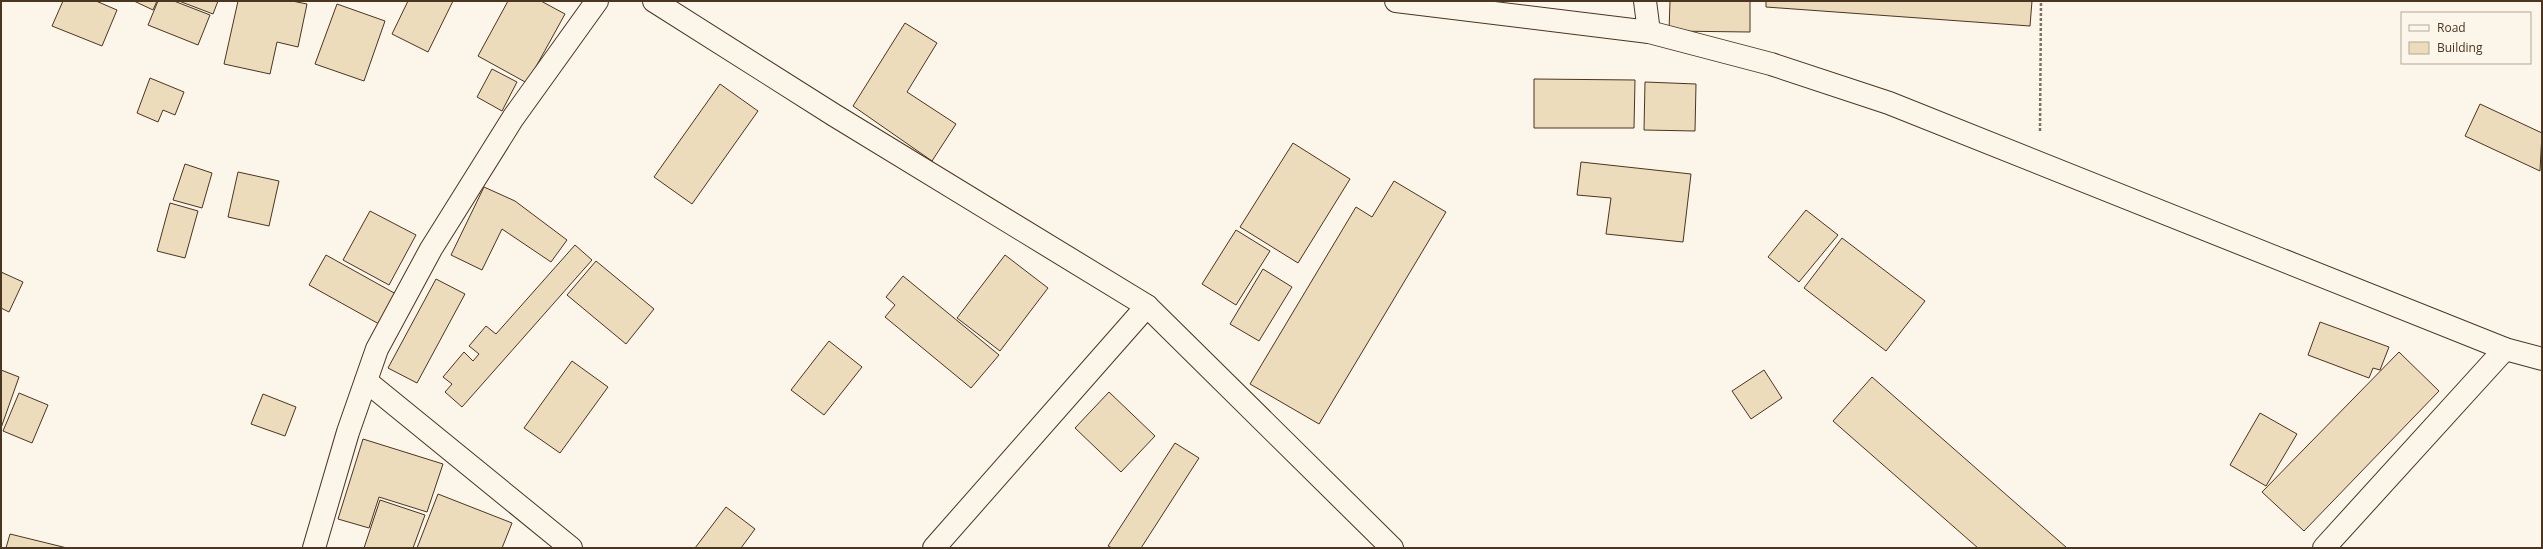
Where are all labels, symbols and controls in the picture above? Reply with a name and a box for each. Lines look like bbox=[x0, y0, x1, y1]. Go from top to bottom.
legend bbox=[2401, 12, 2531, 64]
text: Road bbox=[2437, 19, 2466, 36]
text: Building bbox=[2437, 39, 2483, 56]

